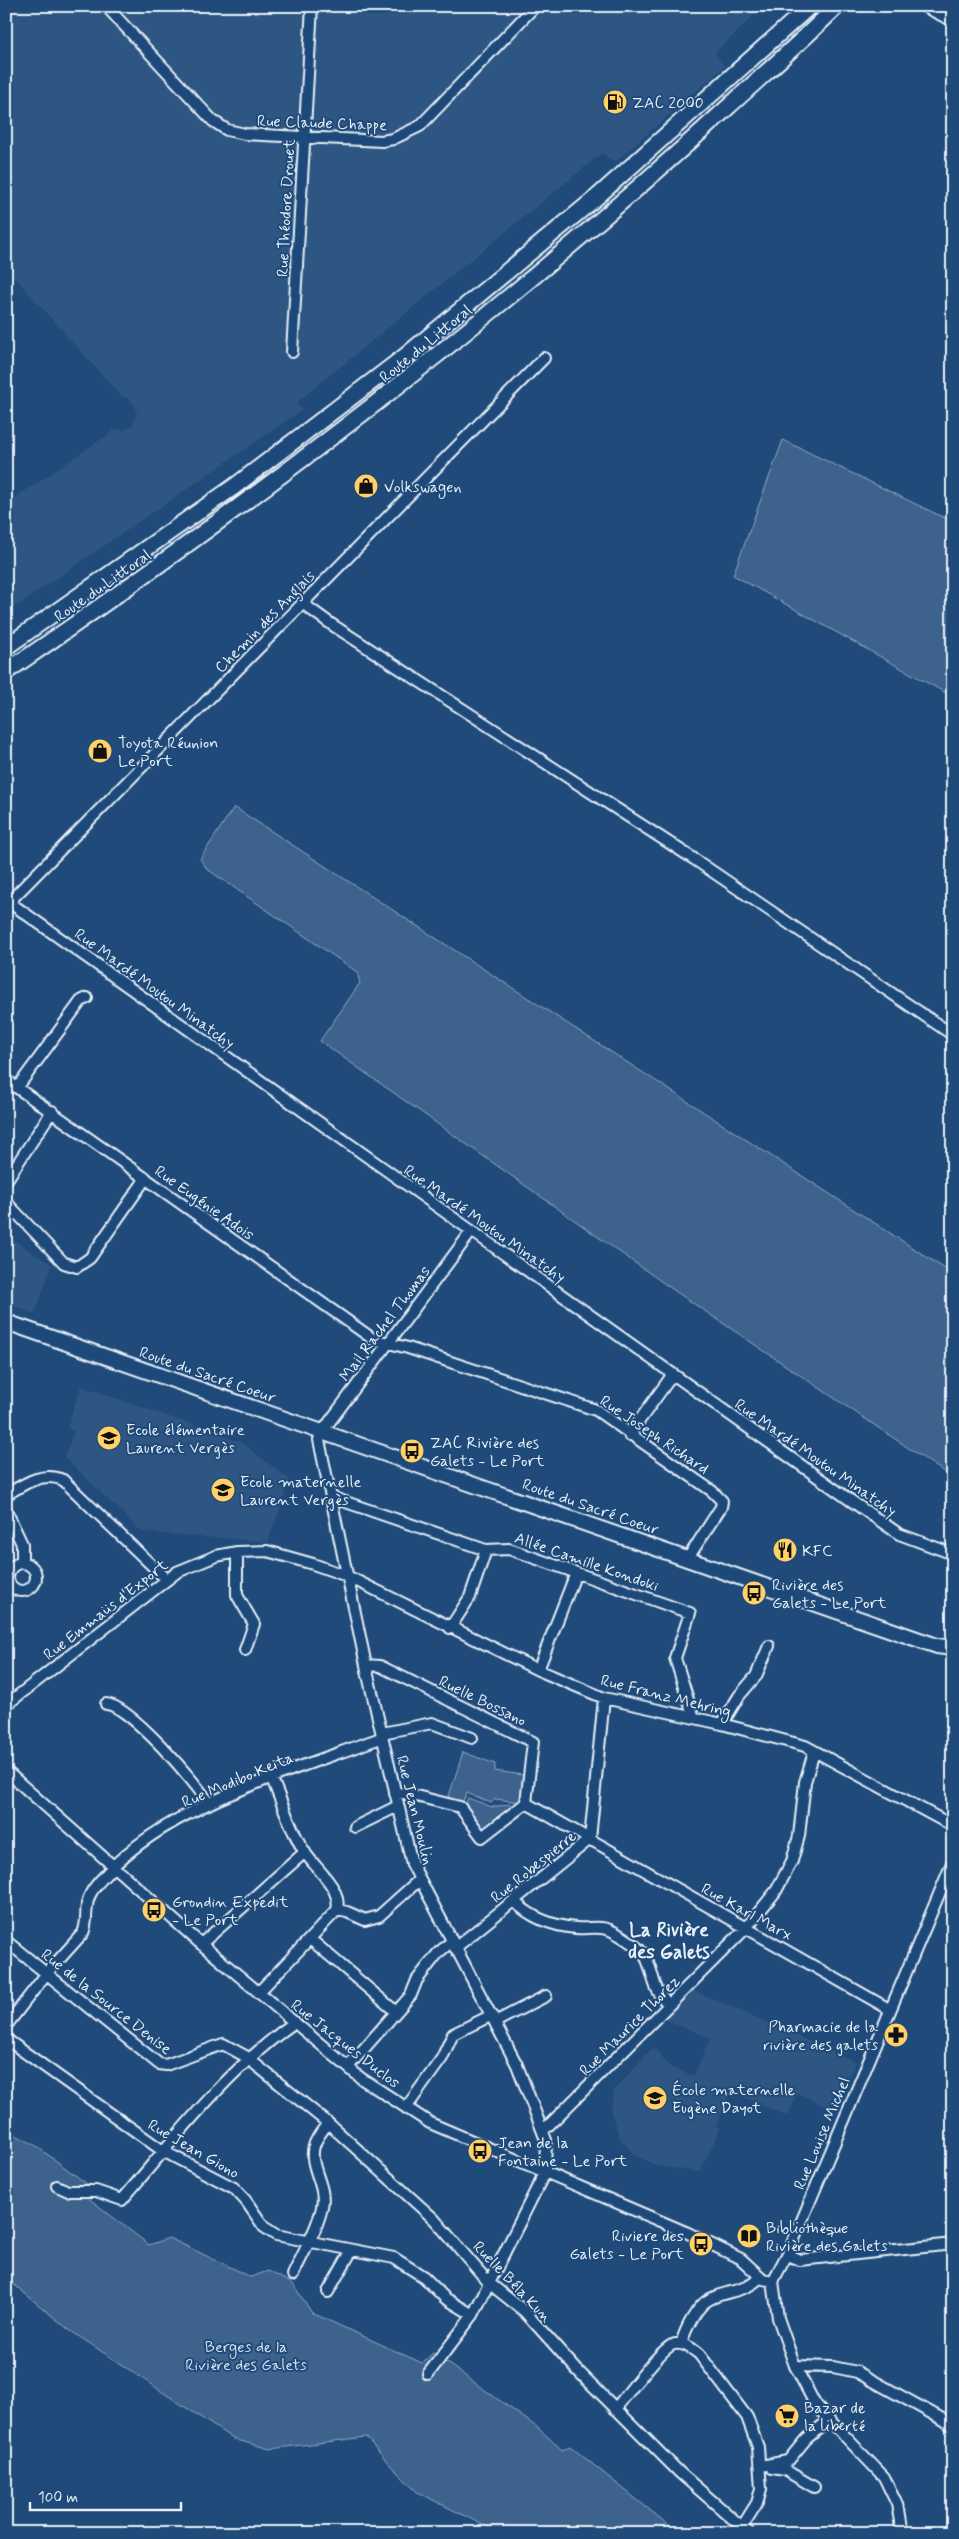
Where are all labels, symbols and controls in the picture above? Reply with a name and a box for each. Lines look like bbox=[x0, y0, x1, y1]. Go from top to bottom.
fuel station icon: ZAC 2000 bbox=[602, 89, 628, 115]
place label: ZAC 2000 bbox=[632, 93, 704, 114]
street label: Rue Claude Chappe bbox=[257, 111, 387, 136]
street label: Rue Théodore Drouet bbox=[272, 138, 301, 278]
street label: Route du Littoral bbox=[375, 300, 477, 388]
shop icon: Volkswagen bbox=[353, 473, 379, 499]
place label: Volkswagen bbox=[384, 477, 462, 499]
street label: Route du Littoral bbox=[50, 545, 155, 627]
street label: Chemin des Anglais bbox=[211, 566, 320, 679]
place label: Toyota Réunion Le Port bbox=[118, 733, 218, 772]
shop icon: Toyota Réunion Le Port bbox=[87, 738, 113, 764]
street label: Rue Mardé Moutou Minatchy bbox=[70, 924, 238, 1054]
street label: Rue Mardé Moutou Minatchy bbox=[399, 1160, 569, 1288]
street label: Rue Eugénie Adois bbox=[150, 1161, 258, 1245]
street label: Mail Rachel Thomas bbox=[335, 1262, 436, 1386]
street label: Route du Sacré Coeur bbox=[136, 1342, 279, 1409]
street label: Rue Joseph Richard bbox=[595, 1391, 713, 1480]
street label: Rue Mardé Moutou Minatchy bbox=[730, 1394, 900, 1522]
place label: Ecole élémentaire Laurent Vergès bbox=[126, 1420, 245, 1459]
school or university icon: Ecole élémentaire Laurent Vergès bbox=[96, 1425, 122, 1451]
place label: ZAC Rivière des Galets - Le Port bbox=[430, 1433, 545, 1472]
bus stop icon: ZAC Rivière des Galets - Le Port bbox=[399, 1438, 425, 1464]
place label: Ecole maternelle Laurent Vergès bbox=[240, 1472, 361, 1511]
street label: Route du Sacré Coeur bbox=[519, 1474, 662, 1541]
school or university icon: Ecole maternelle Laurent Vergès bbox=[210, 1477, 236, 1503]
street label: Allée Camille Kondoki bbox=[512, 1528, 662, 1597]
restaurant icon: KFC bbox=[772, 1537, 798, 1563]
place label: KFC bbox=[802, 1541, 832, 1562]
street label: Rue Emmaüs d'Export bbox=[39, 1555, 173, 1665]
place label: Rivière des Galets - Le Port bbox=[772, 1575, 887, 1614]
bus stop icon: Rivière des Galets - Le Port bbox=[741, 1580, 767, 1606]
street label: Rue Franz Mehring bbox=[598, 1670, 733, 1724]
street label: Ruelle Bossano bbox=[435, 1671, 530, 1732]
street label: Rue Modibo Keita bbox=[179, 1747, 296, 1813]
street label: Rue Jean Moulin bbox=[391, 1753, 438, 1867]
street label: Rue Robespierre bbox=[487, 1826, 582, 1908]
street label: Rue Karl Marx bbox=[697, 1879, 796, 1946]
place label: Grondin Expedit - Le Port bbox=[172, 1892, 289, 1931]
bus stop icon: Grondin Expedit - Le Port bbox=[141, 1897, 167, 1923]
district label: La Rivière des Galets bbox=[628, 1918, 710, 1965]
street label: Rue de la Source Denise bbox=[36, 1945, 176, 2060]
street label: Rue Maurice Thorez bbox=[575, 1971, 685, 2081]
street label: Rue Jacques Duclos bbox=[286, 1995, 404, 2093]
place label: Pharmacie de la rivière des galets bbox=[763, 2017, 878, 2056]
pharmacy icon: Pharmacie de la rivière des galets bbox=[883, 2022, 909, 2048]
street label: Rue Louise Michel bbox=[789, 2074, 856, 2193]
place label: École maternelle Eugène Dayot bbox=[672, 2080, 796, 2119]
school or university icon: École maternelle Eugène Dayot bbox=[642, 2085, 668, 2111]
street label: Rue Jean Giono bbox=[144, 2115, 243, 2184]
place label: Jean de la Fontaine - Le Port bbox=[498, 2133, 628, 2172]
bus stop icon: Jean de la Fontaine - Le Port bbox=[467, 2138, 493, 2164]
place label: Bibliothèque Rivière des Galets bbox=[766, 2218, 887, 2257]
library icon: Bibliothèque Rivière des Galets bbox=[736, 2223, 762, 2249]
place label: Riviere des Galets - Le Port bbox=[570, 2226, 685, 2265]
bus stop icon: Riviere des Galets - Le Port bbox=[688, 2231, 714, 2257]
street label: Ruelle Béla Kun bbox=[468, 2237, 557, 2328]
park label: Berges de la Rivière des Galets bbox=[185, 2337, 307, 2376]
place label: Bazar de la liberté bbox=[804, 2398, 866, 2437]
supermarket icon: Bazar de la liberté bbox=[774, 2403, 800, 2429]
scale bar bbox=[30, 2479, 181, 2511]
text: 100 m bbox=[38, 2488, 78, 2508]

